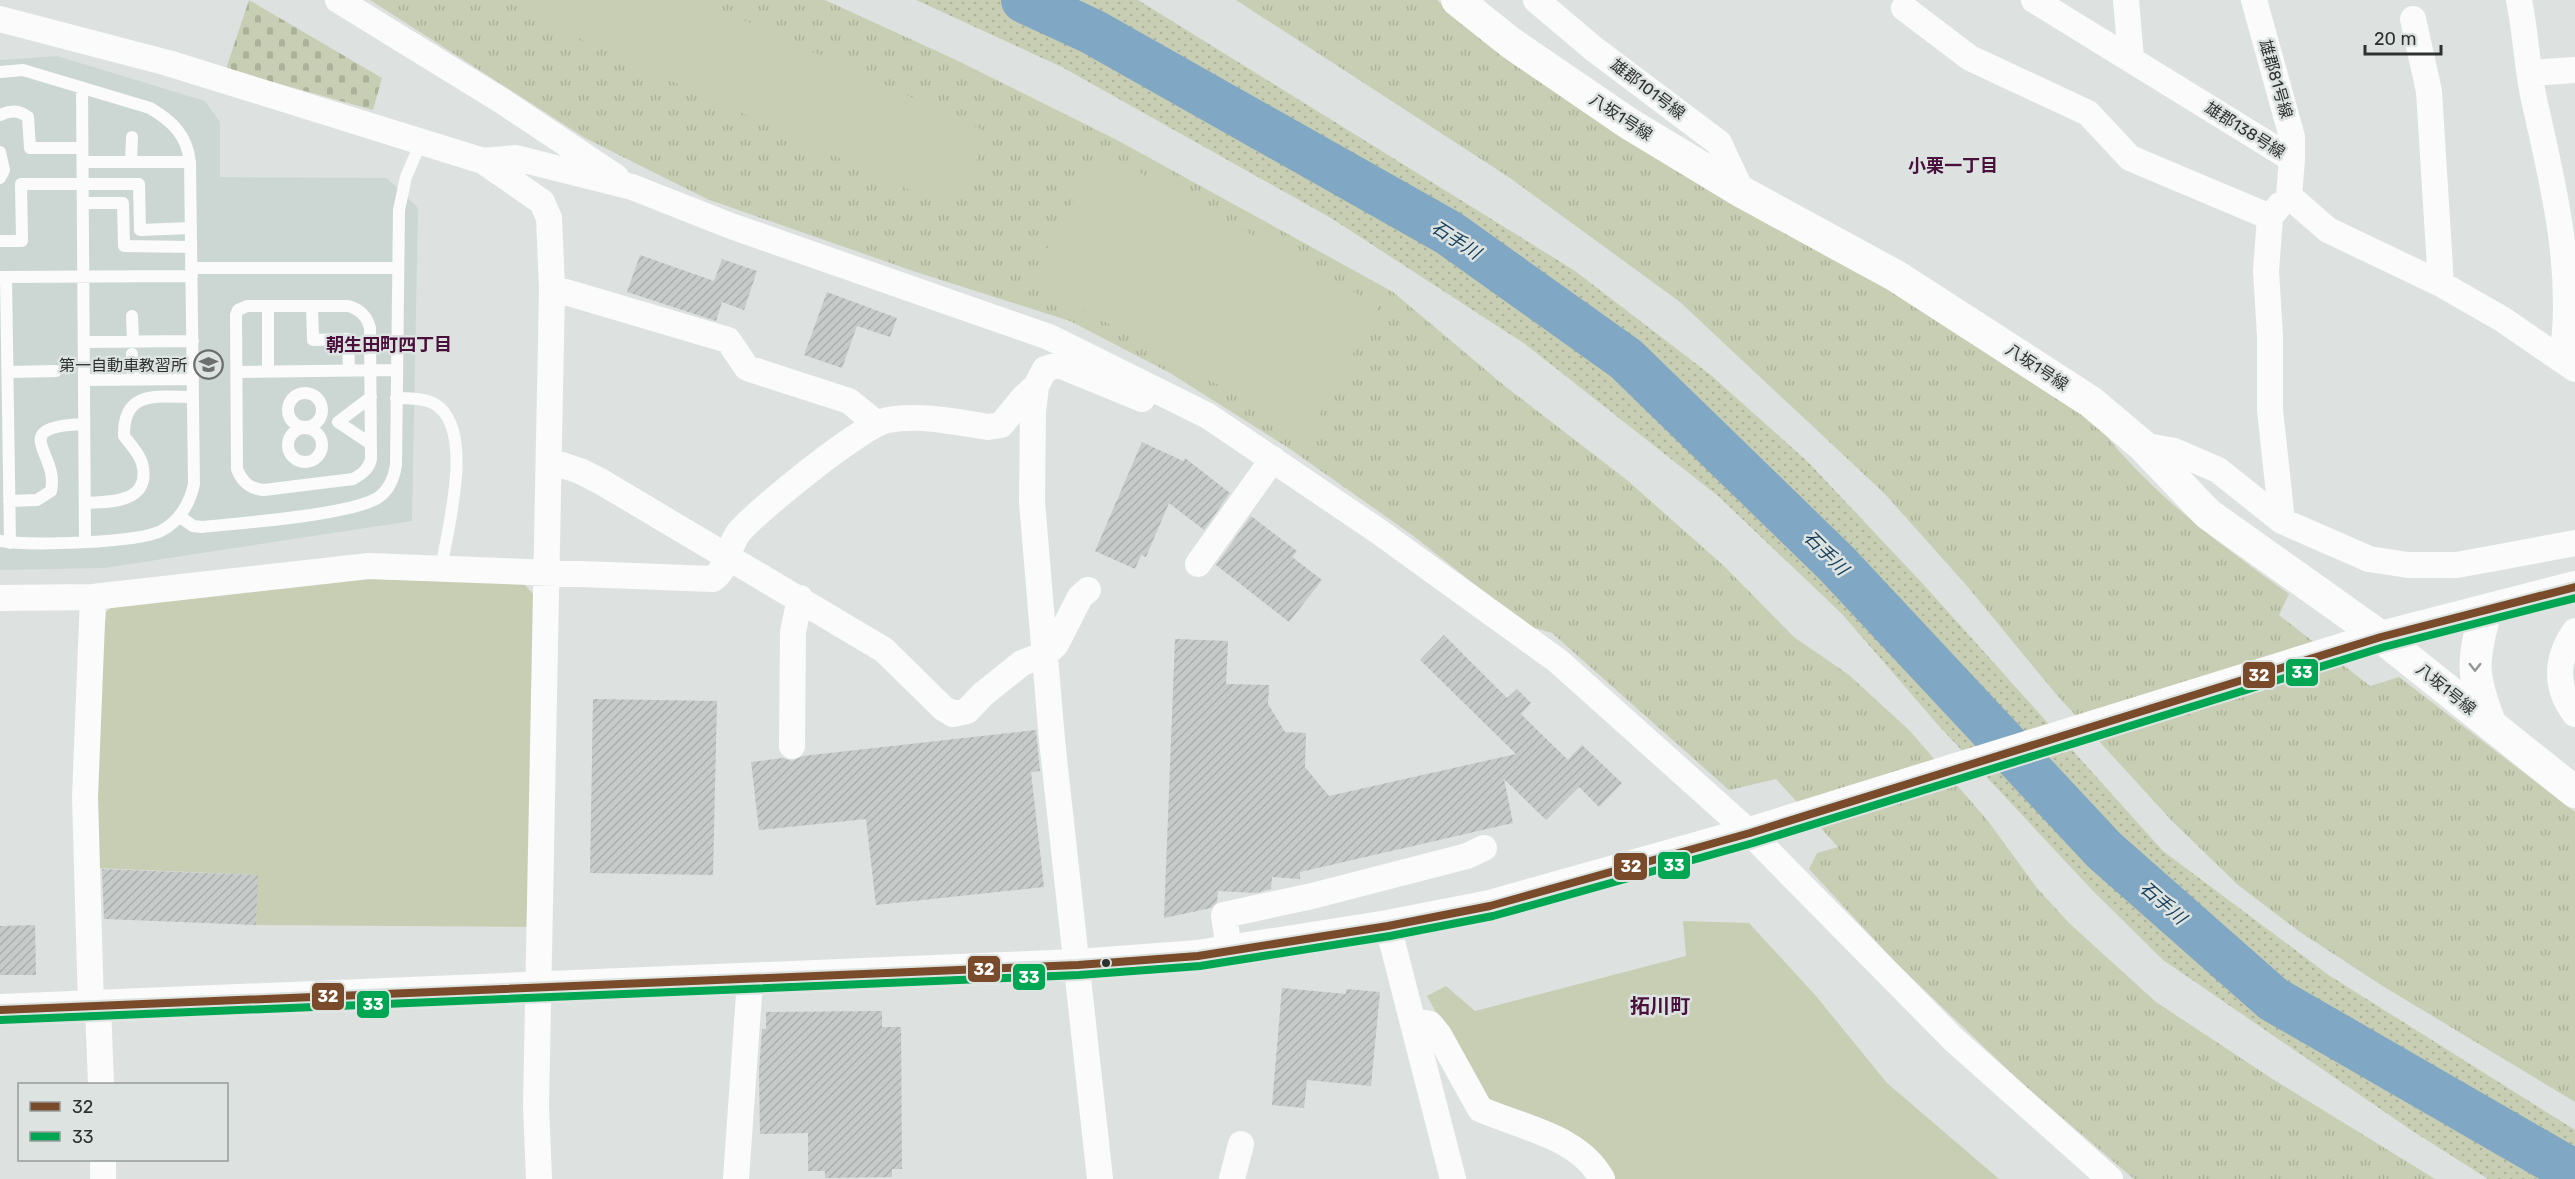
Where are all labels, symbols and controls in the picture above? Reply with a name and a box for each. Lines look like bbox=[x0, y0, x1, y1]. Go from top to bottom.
scale bar bbox=[2365, 18, 2442, 56]
text: 20 m bbox=[2374, 28, 2416, 50]
street label: 雄郡81号線 bbox=[2256, 37, 2296, 121]
street label: 雄郡101号線 bbox=[1607, 55, 1689, 123]
street label: 八坂1号線 bbox=[1586, 90, 1656, 144]
street label: 雄郡138号線 bbox=[2202, 98, 2288, 162]
district label: 小栗一丁目 bbox=[1908, 155, 1998, 177]
water label: 石手川 bbox=[1427, 216, 1486, 265]
district label: 朝生田町四丁目 bbox=[326, 334, 452, 356]
street label: 八坂1号線 bbox=[2002, 340, 2072, 394]
school or university icon: 第一自動車教習所 bbox=[192, 349, 224, 381]
place label: 第一自動車教習所 bbox=[59, 356, 187, 375]
water label: 石手川 bbox=[1799, 526, 1854, 581]
line badge: 33 bbox=[2285, 658, 2319, 687]
street label: 八坂1号線 bbox=[2412, 659, 2480, 719]
line badge: 32 bbox=[2242, 661, 2276, 689]
text: 33 bbox=[2291, 663, 2313, 682]
one-way arrow bbox=[2469, 663, 2482, 672]
text: 32 bbox=[2249, 666, 2269, 685]
line badge: 33 bbox=[1657, 851, 1691, 880]
line badge: 32 bbox=[1613, 852, 1648, 881]
text: 33 bbox=[1663, 856, 1685, 875]
text: 32 bbox=[1621, 857, 1641, 876]
water label: 石手川 bbox=[2135, 877, 2192, 930]
line badge: 32 bbox=[967, 955, 1001, 983]
unlabelled marker bbox=[1100, 957, 1112, 969]
text: 32 bbox=[974, 960, 994, 979]
line badge: 33 bbox=[1012, 963, 1046, 991]
text: 33 bbox=[1018, 968, 1040, 987]
line badge: 32 bbox=[311, 982, 345, 1011]
text: 32 bbox=[318, 987, 338, 1006]
line badge: 33 bbox=[356, 990, 390, 1019]
district label: 拓川町 bbox=[1630, 994, 1690, 1018]
text: 33 bbox=[362, 995, 384, 1014]
legend bbox=[18, 1083, 228, 1161]
text: 32 bbox=[72, 1096, 93, 1118]
text: 33 bbox=[72, 1126, 94, 1148]

